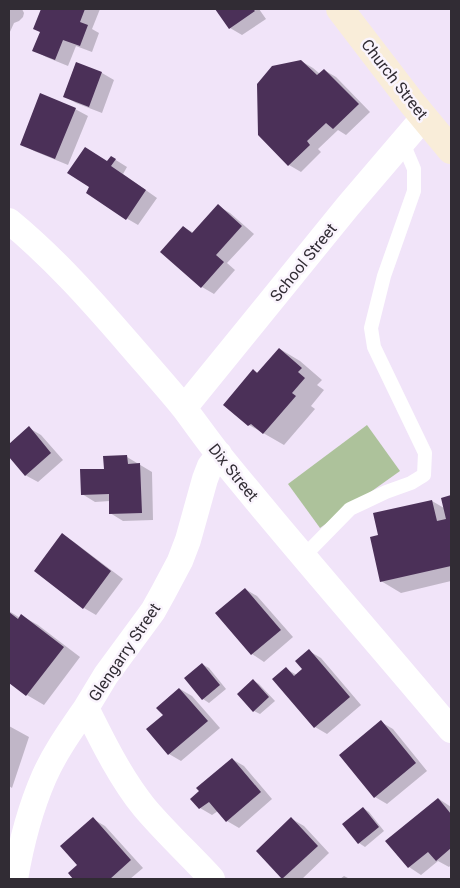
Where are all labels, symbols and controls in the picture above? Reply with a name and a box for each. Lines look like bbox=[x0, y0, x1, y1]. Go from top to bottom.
street label: Church Street bbox=[357, 35, 432, 123]
street label: School Street bbox=[266, 219, 341, 305]
street label: Dix Street bbox=[205, 440, 263, 505]
street label: Glengarry Street bbox=[85, 599, 164, 705]

